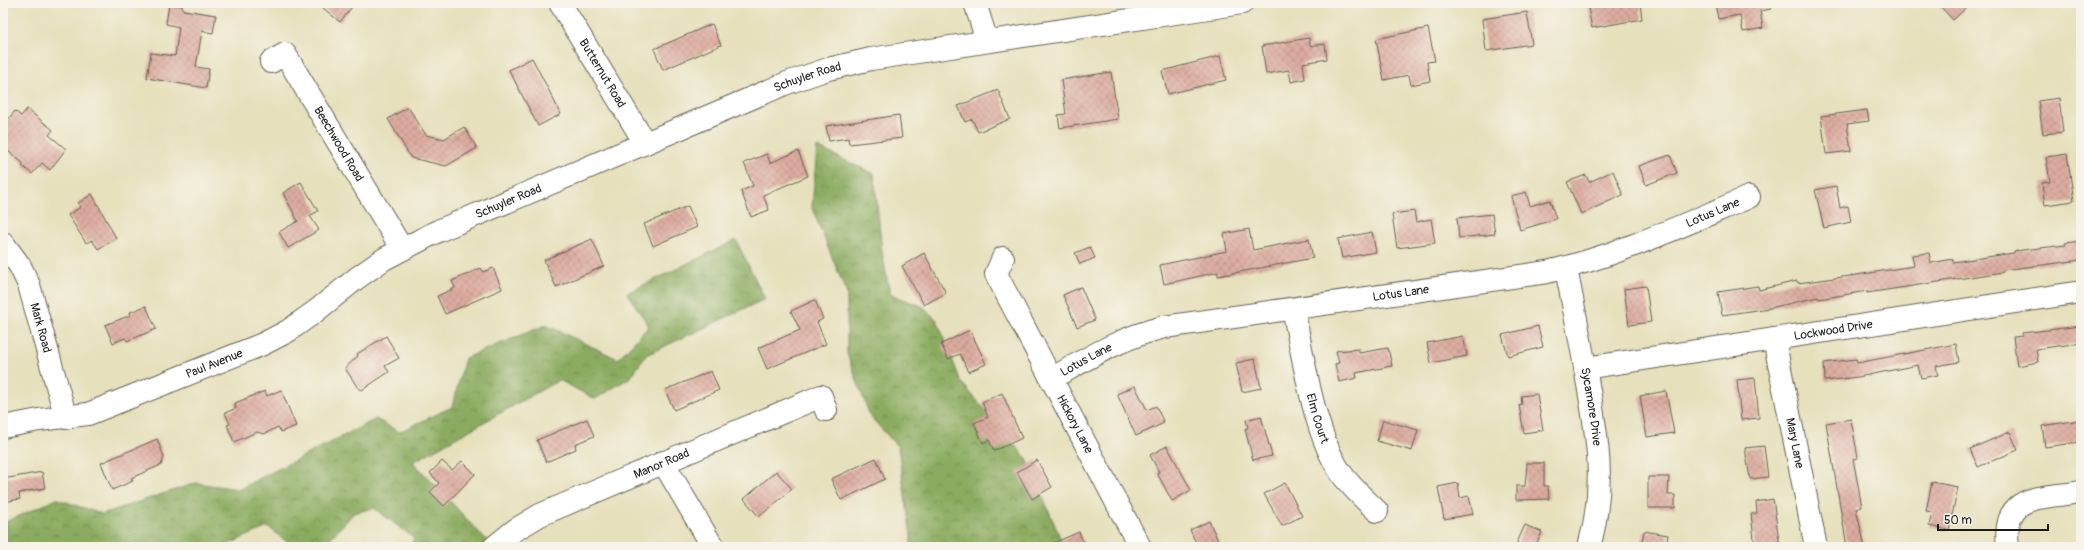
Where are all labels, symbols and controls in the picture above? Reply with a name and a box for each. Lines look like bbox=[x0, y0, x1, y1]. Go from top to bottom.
street label: Butternut Road bbox=[575, 36, 629, 111]
street label: Schuyler Road bbox=[771, 59, 843, 96]
street label: Beechwood Road bbox=[310, 104, 367, 185]
street label: Schuyler Road bbox=[473, 181, 544, 222]
street label: Lotus Lane bbox=[1684, 195, 1742, 231]
street label: Lotus Lane bbox=[1372, 282, 1430, 305]
street label: Mark Road bbox=[26, 301, 55, 355]
street label: Lockwood Drive bbox=[1793, 317, 1874, 344]
street label: Lotus Lane bbox=[1058, 340, 1115, 380]
street label: Paul Avenue bbox=[184, 346, 245, 382]
street label: Sycamore Drive bbox=[1577, 366, 1604, 447]
street label: Hickory Lane bbox=[1053, 392, 1096, 456]
street label: Elm Court bbox=[1303, 392, 1332, 446]
street label: Mary Lane bbox=[1782, 417, 1807, 470]
street label: Manor Road bbox=[631, 446, 692, 482]
scale bar bbox=[1938, 506, 2048, 532]
text: 50 m bbox=[1944, 513, 1972, 528]

